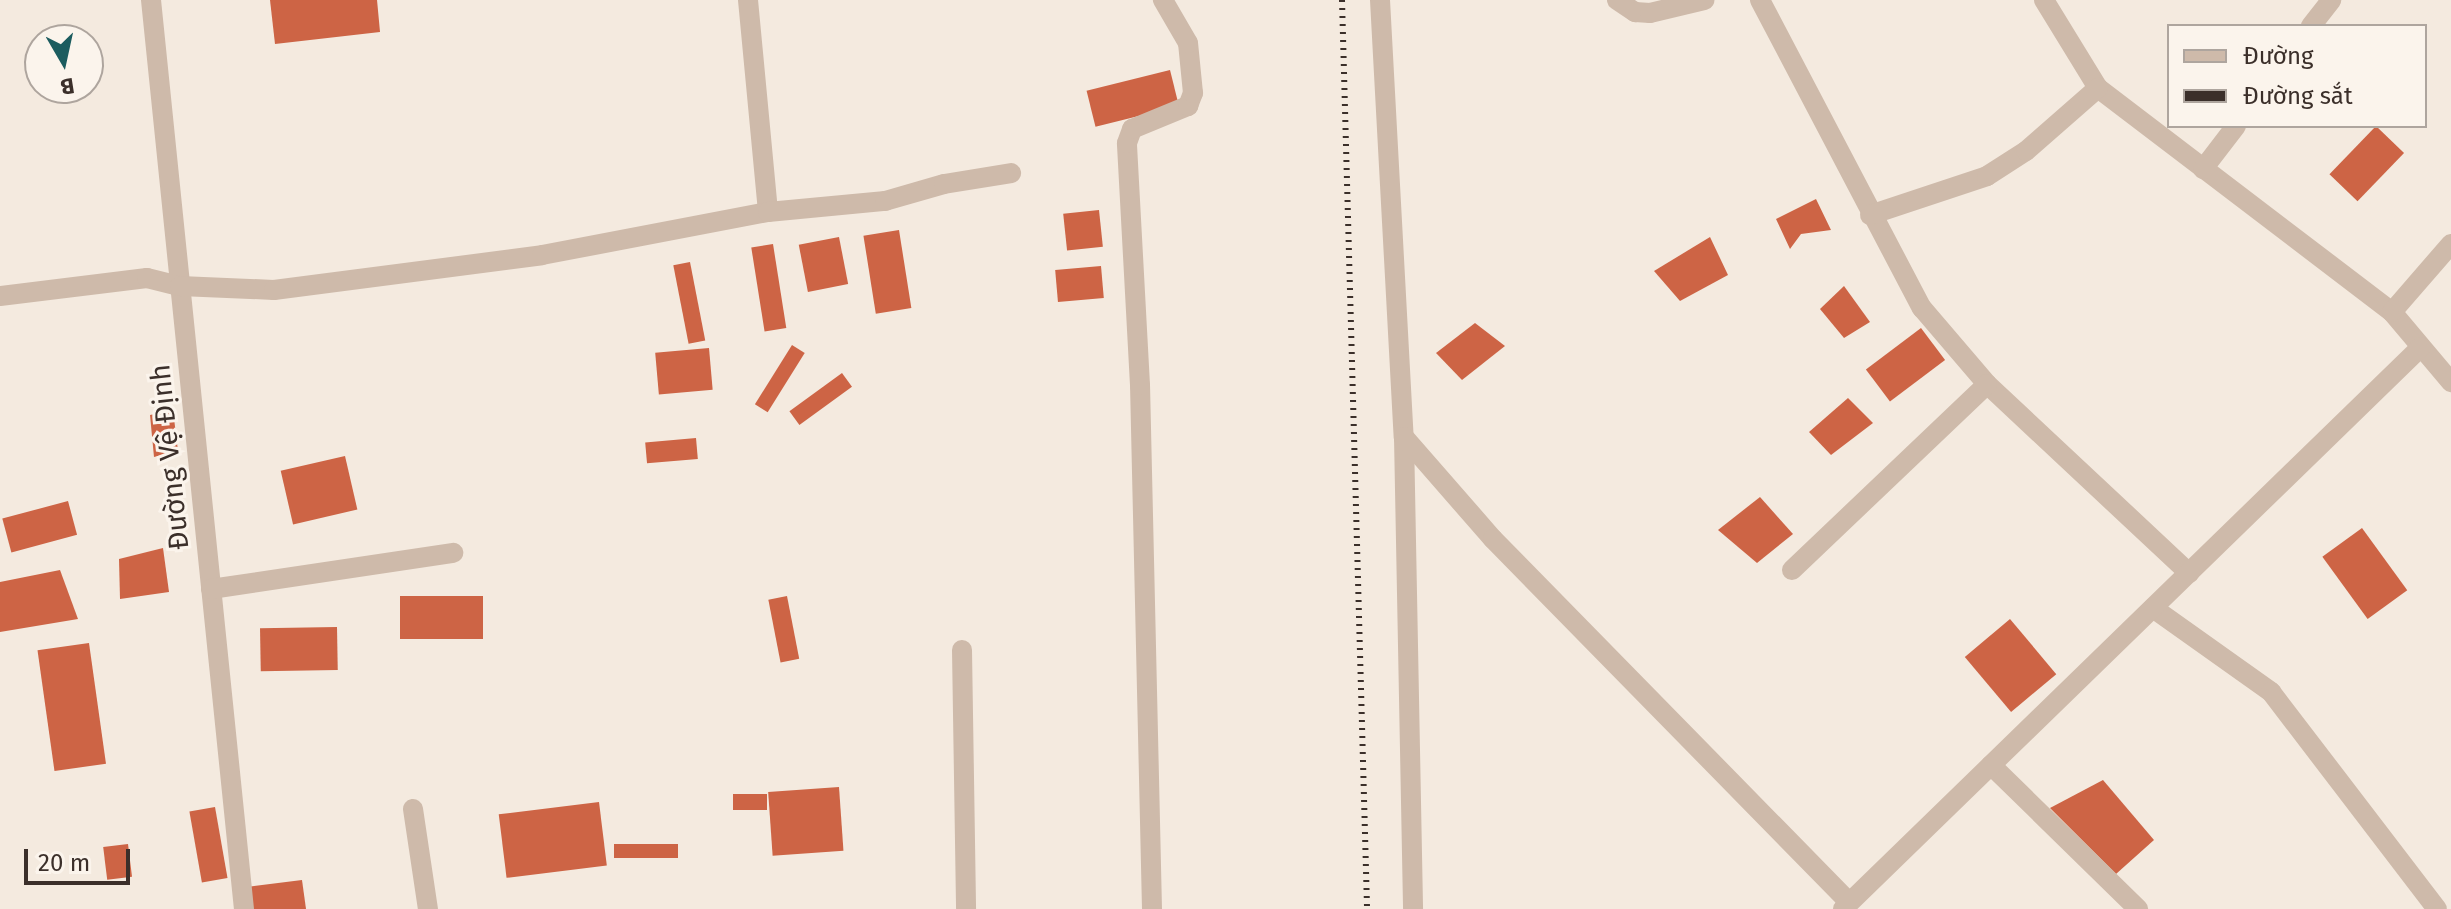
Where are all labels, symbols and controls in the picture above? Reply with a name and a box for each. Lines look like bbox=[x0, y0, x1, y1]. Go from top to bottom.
north arrow bbox=[24, 24, 104, 104]
legend bbox=[2167, 24, 2427, 128]
text: Đường bbox=[2243, 42, 2314, 70]
text: B bbox=[59, 72, 76, 101]
text: Đường sắt bbox=[2243, 82, 2353, 110]
street label: Đường Vệ Định bbox=[144, 363, 196, 551]
scale bar bbox=[28, 833, 134, 883]
text: 20 m bbox=[38, 849, 90, 877]

